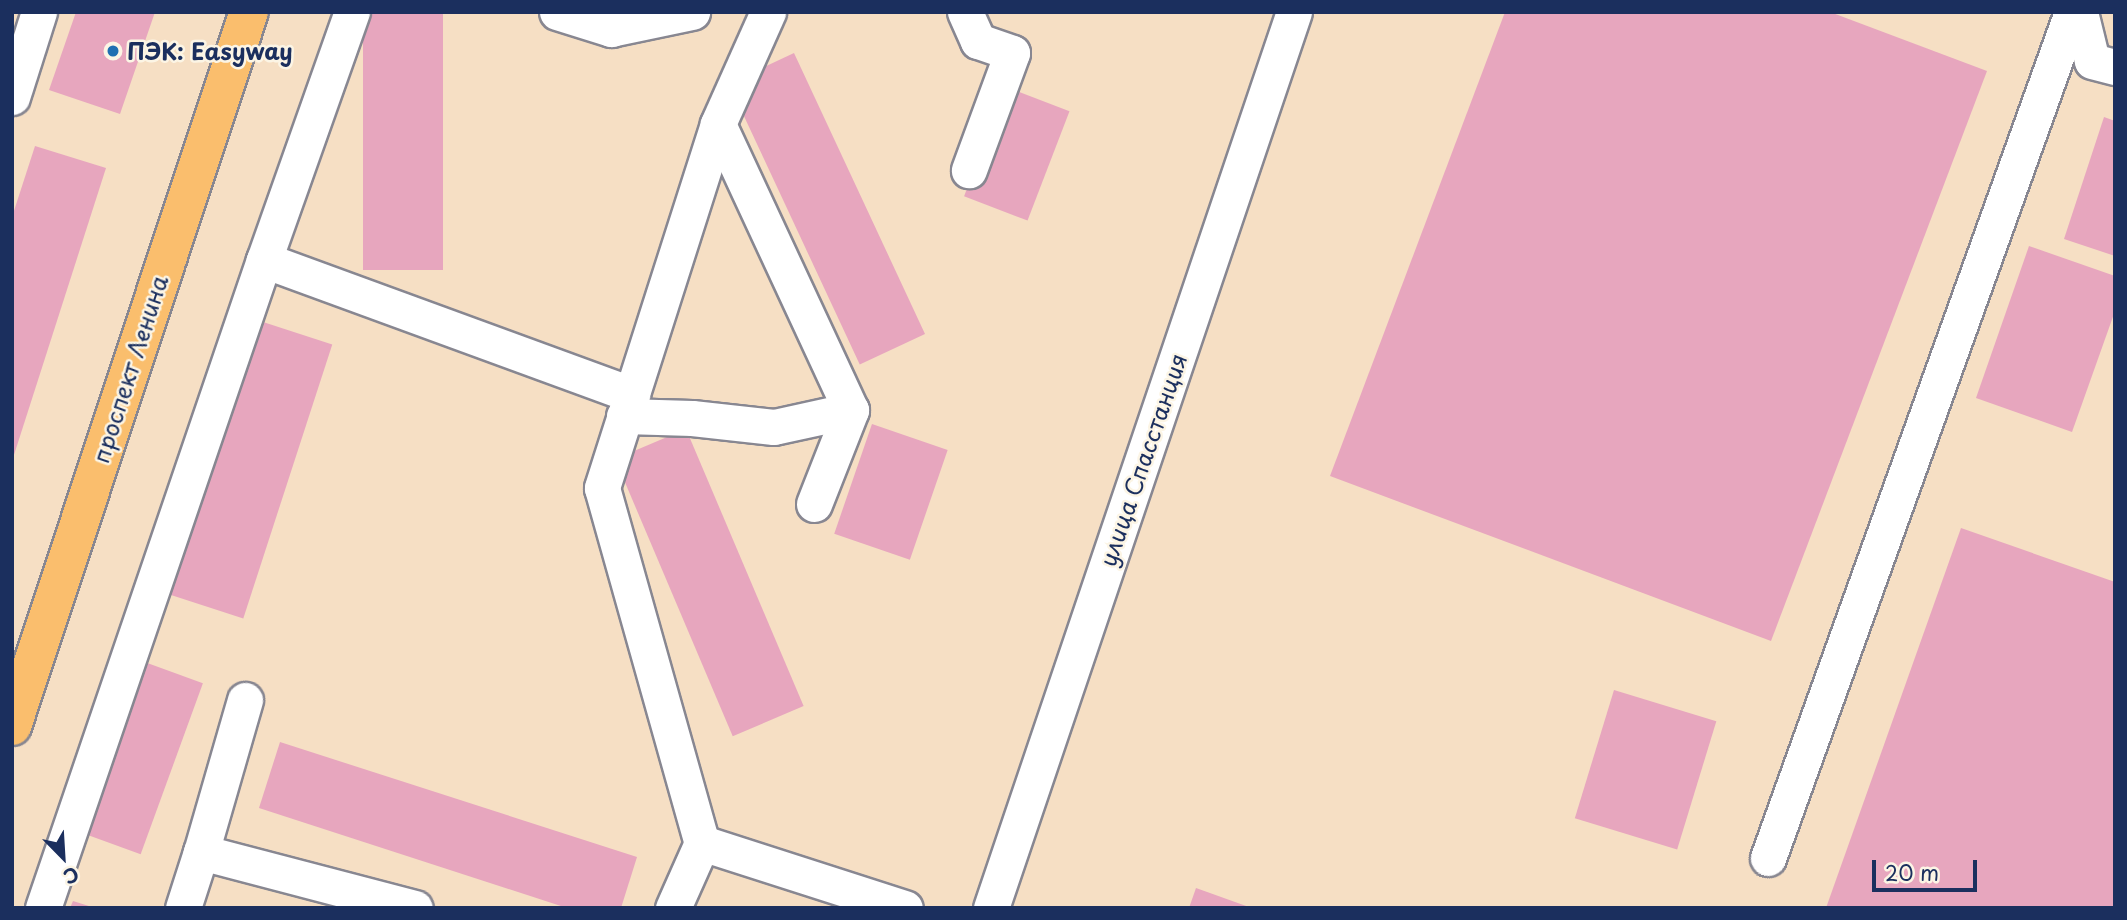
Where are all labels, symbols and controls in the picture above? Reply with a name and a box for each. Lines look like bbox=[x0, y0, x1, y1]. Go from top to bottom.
place label: ПЭК: Easyway bbox=[127, 37, 293, 65]
marker: ПЭК: Easyway bbox=[105, 43, 121, 59]
street label: проспект Ленина bbox=[86, 271, 174, 467]
street label: улица Спасстанция bbox=[1093, 349, 1193, 571]
north arrow bbox=[28, 822, 98, 892]
scale bar bbox=[1875, 846, 1980, 890]
text: 20 m bbox=[1885, 856, 1939, 888]
text: С bbox=[59, 860, 84, 892]

